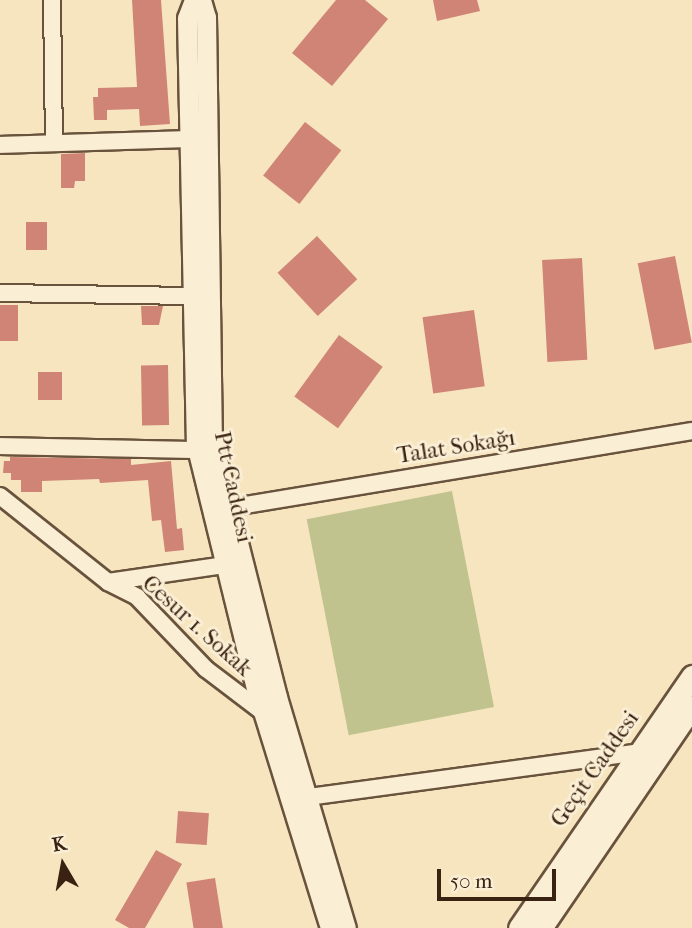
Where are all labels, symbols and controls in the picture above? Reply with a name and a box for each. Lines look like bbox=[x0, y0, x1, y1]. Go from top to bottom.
street label: Talat Sokağı bbox=[395, 424, 517, 470]
street label: Ptt Caddesi bbox=[208, 429, 258, 545]
street label: Cesur 1. Sokak bbox=[136, 569, 258, 683]
street label: Geçit Caddesi bbox=[545, 706, 645, 832]
north arrow bbox=[28, 830, 98, 900]
text: K bbox=[51, 832, 68, 856]
scale bar bbox=[440, 855, 559, 899]
text: 50 m bbox=[450, 869, 493, 893]

